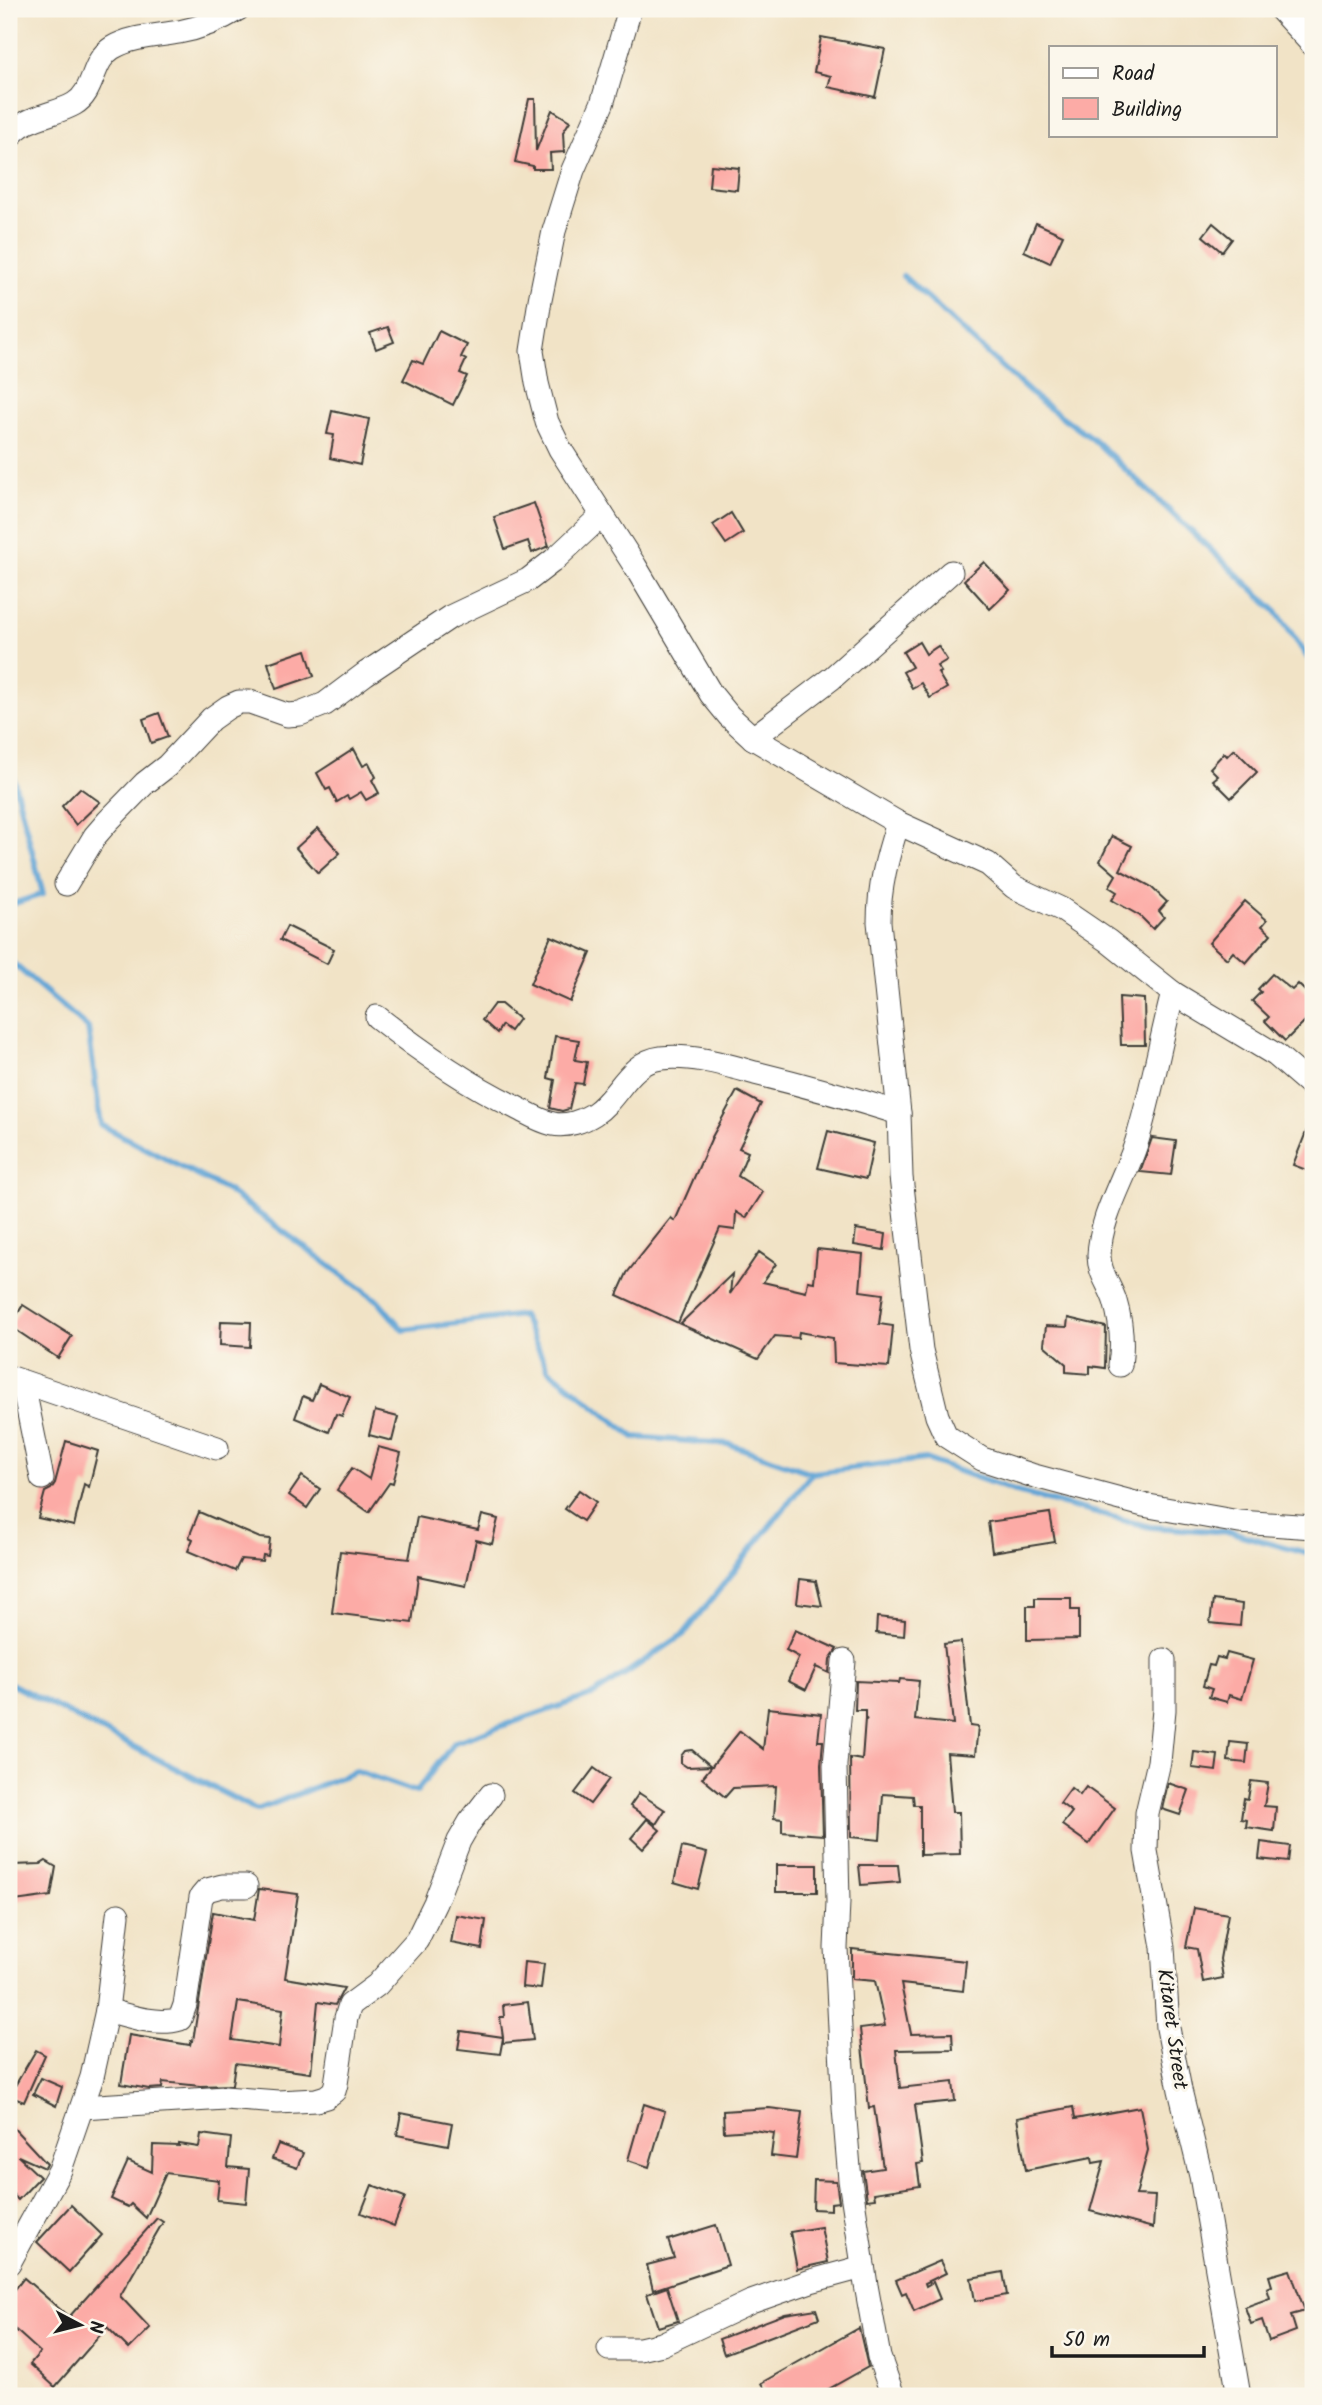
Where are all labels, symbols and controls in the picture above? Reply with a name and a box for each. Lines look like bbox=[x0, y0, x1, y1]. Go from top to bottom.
legend bbox=[1049, 46, 1276, 136]
text: Road bbox=[1112, 58, 1155, 91]
text: Building bbox=[1112, 94, 1182, 127]
street label: Kitaret Street bbox=[1147, 1967, 1196, 2093]
north arrow bbox=[46, 2290, 116, 2360]
scale bar bbox=[1052, 2314, 1205, 2358]
text: N bbox=[79, 2319, 111, 2335]
text: 50 m bbox=[1063, 2324, 1110, 2357]

